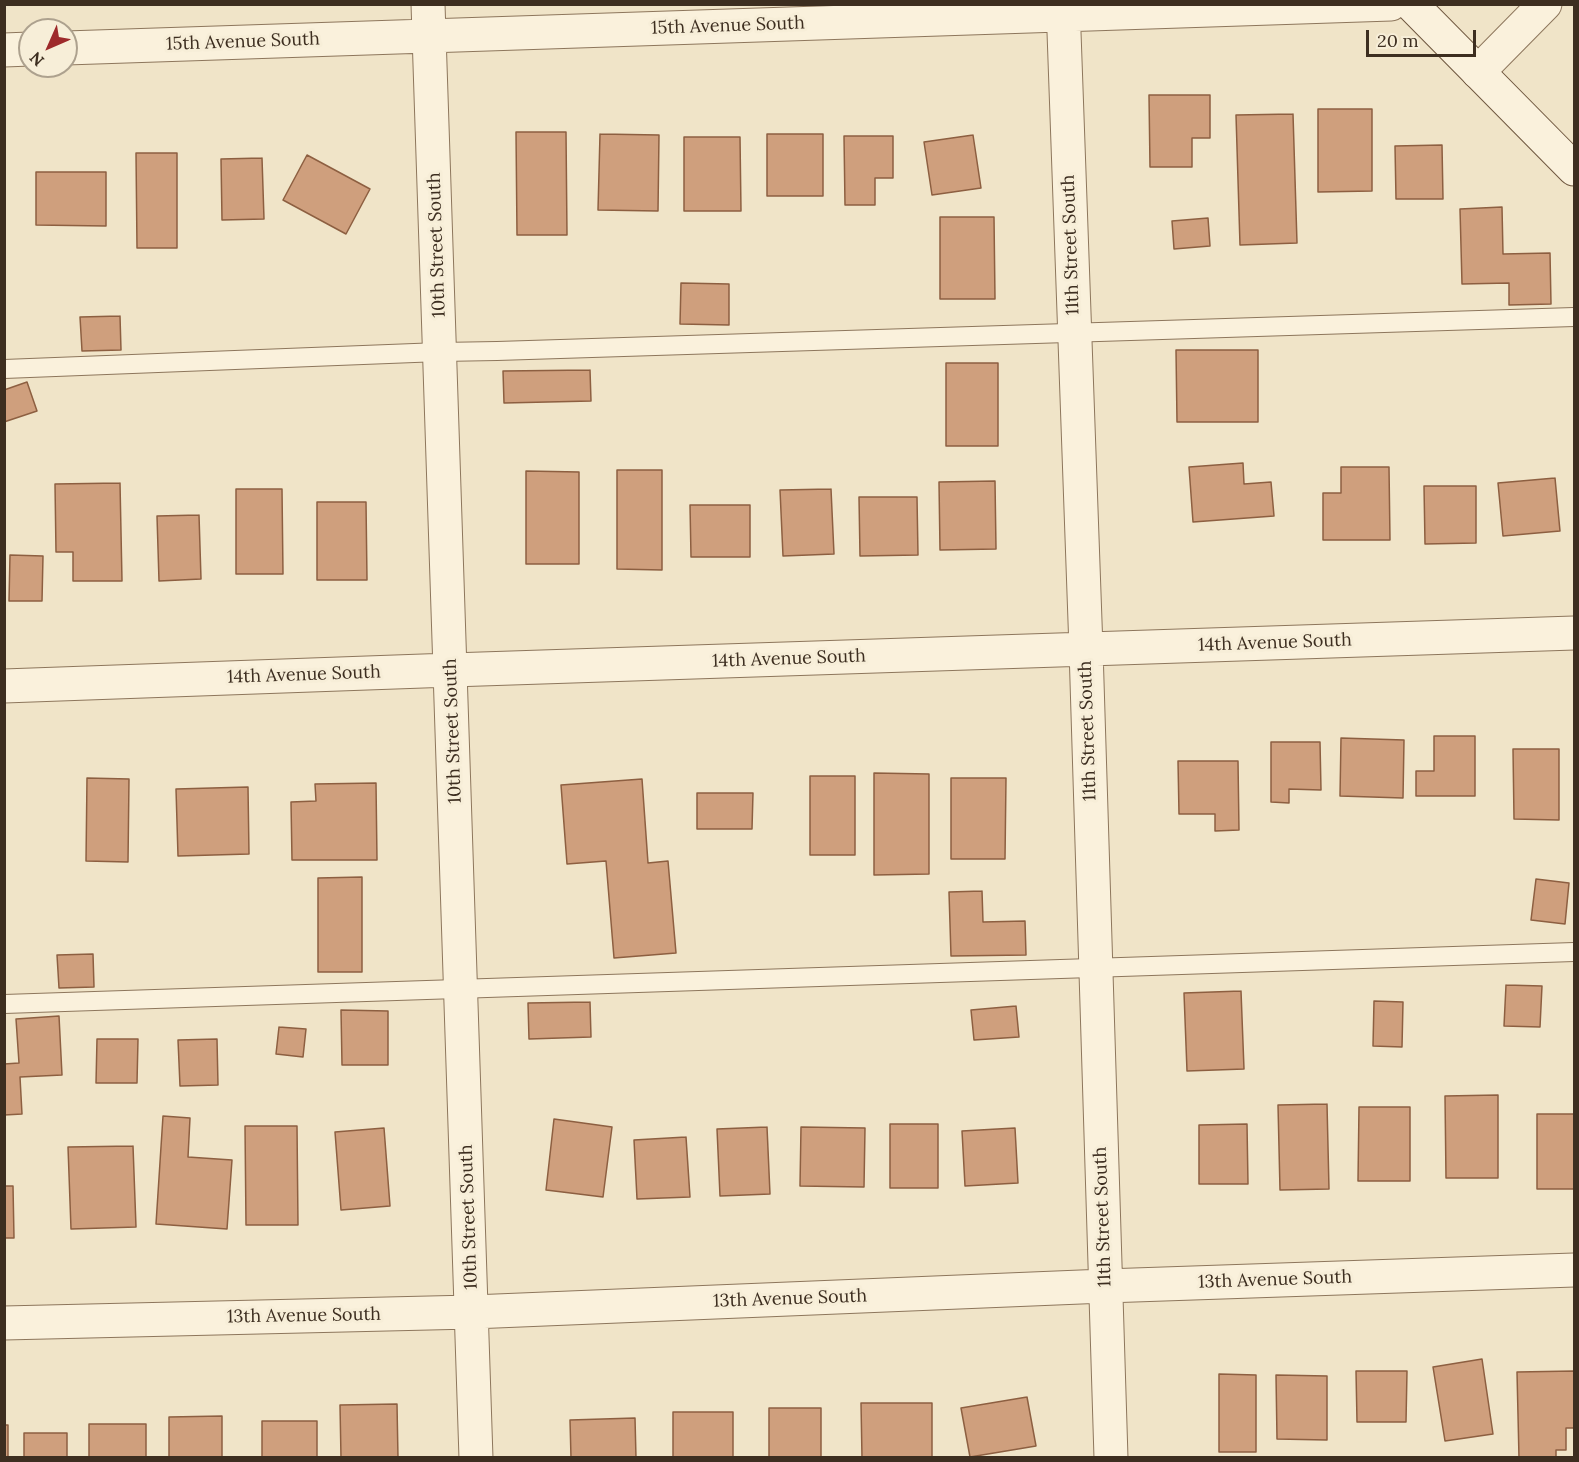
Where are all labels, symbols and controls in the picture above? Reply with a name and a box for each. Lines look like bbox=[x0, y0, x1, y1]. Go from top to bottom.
street label: 15th Avenue South bbox=[651, 13, 805, 39]
north arrow bbox=[18, 18, 78, 78]
scale bar bbox=[1369, 18, 1478, 56]
street label: 15th Avenue South bbox=[166, 29, 320, 55]
text: 20 m bbox=[1377, 29, 1419, 52]
text: N bbox=[25, 48, 48, 71]
street label: 10th Street South bbox=[424, 172, 450, 318]
street label: 11th Street South bbox=[1058, 174, 1084, 316]
street label: 14th Avenue South bbox=[1198, 630, 1352, 656]
street label: 14th Avenue South bbox=[712, 646, 866, 672]
street label: 10th Street South bbox=[440, 658, 466, 804]
street label: 11th Street South bbox=[1075, 660, 1101, 802]
street label: 14th Avenue South bbox=[227, 662, 381, 688]
street label: 10th Street South bbox=[456, 1144, 482, 1290]
street label: 11th Street South bbox=[1090, 1146, 1116, 1288]
street label: 13th Avenue South bbox=[1198, 1267, 1352, 1293]
street label: 13th Avenue South bbox=[713, 1286, 867, 1312]
street label: 13th Avenue South bbox=[227, 1304, 381, 1328]

